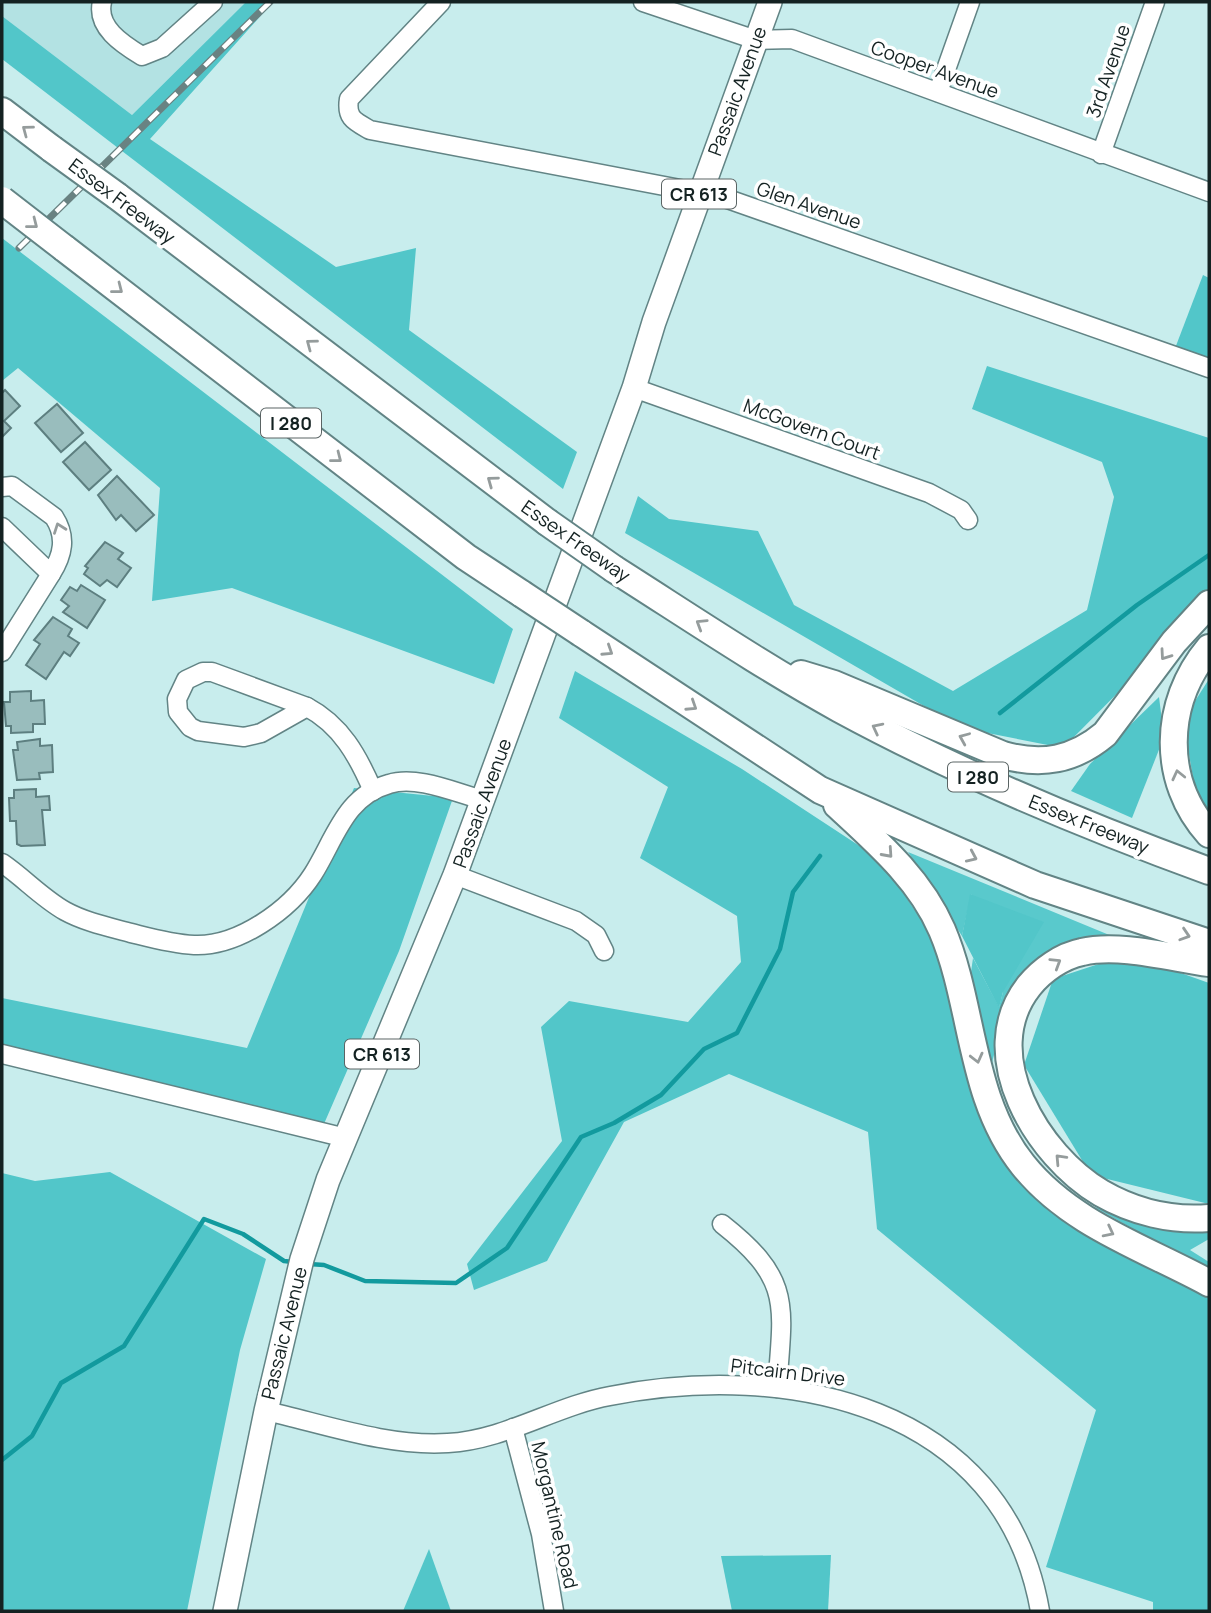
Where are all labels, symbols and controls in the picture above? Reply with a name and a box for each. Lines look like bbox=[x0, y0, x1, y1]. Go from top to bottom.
street label: 3rd Avenue bbox=[1080, 21, 1136, 121]
street label: Passaic Avenue bbox=[702, 23, 772, 159]
street label: Cooper Avenue bbox=[868, 34, 1002, 104]
one-way arrow bbox=[22, 126, 35, 138]
street label: Essex Freeway bbox=[63, 152, 181, 250]
street label: Glen Avenue bbox=[753, 175, 865, 235]
road number: CR 613 bbox=[662, 180, 736, 209]
one-way arrow bbox=[25, 215, 38, 228]
one-way arrow bbox=[110, 281, 123, 294]
one-way arrow bbox=[306, 340, 319, 352]
street label: McGovern Court bbox=[740, 392, 884, 466]
road number: I 280 bbox=[261, 408, 321, 438]
one-way arrow bbox=[329, 450, 342, 463]
one-way arrow bbox=[487, 477, 500, 490]
street label: Essex Freeway bbox=[516, 494, 636, 588]
one-way arrow bbox=[53, 523, 67, 535]
one-way arrow bbox=[695, 619, 708, 632]
one-way arrow bbox=[600, 642, 613, 655]
one-way arrow bbox=[1161, 647, 1173, 660]
one-way arrow bbox=[684, 698, 697, 710]
one-way arrow bbox=[872, 722, 884, 736]
one-way arrow bbox=[958, 733, 970, 747]
street label: Passaic Avenue bbox=[447, 735, 517, 871]
road number: I 280 bbox=[948, 762, 1008, 792]
one-way arrow bbox=[1172, 769, 1186, 781]
street label: Essex Freeway bbox=[1025, 788, 1153, 860]
one-way arrow bbox=[879, 845, 892, 858]
one-way arrow bbox=[964, 849, 977, 863]
one-way arrow bbox=[1179, 927, 1191, 941]
one-way arrow bbox=[1049, 959, 1062, 972]
road number: CR 613 bbox=[345, 1040, 419, 1069]
one-way arrow bbox=[969, 1052, 983, 1064]
one-way arrow bbox=[1055, 1154, 1068, 1167]
one-way arrow bbox=[1102, 1224, 1114, 1238]
street label: Passaic Avenue bbox=[255, 1264, 313, 1402]
street label: Pitcairn Drive bbox=[729, 1352, 847, 1392]
street label: Morgantine Road bbox=[525, 1439, 585, 1591]

